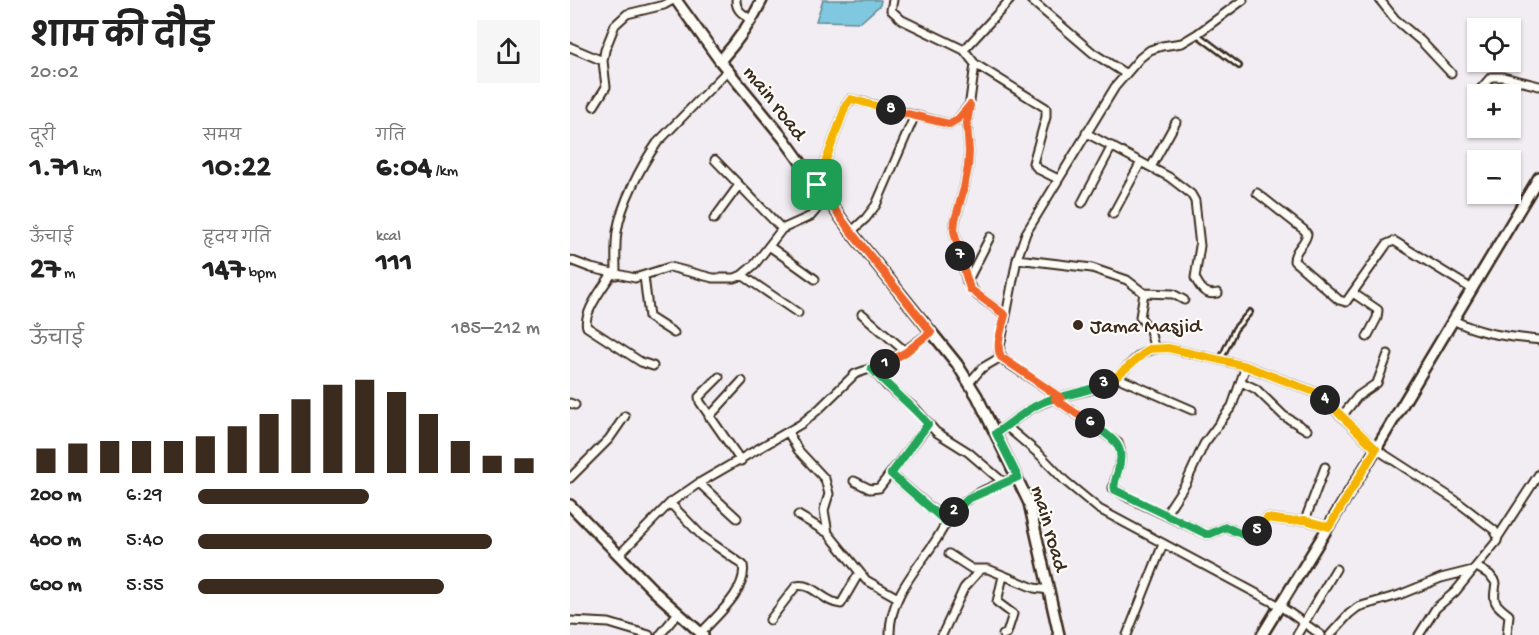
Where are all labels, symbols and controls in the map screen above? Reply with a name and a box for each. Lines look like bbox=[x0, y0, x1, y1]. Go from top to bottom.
map controls bbox=[1467, 18, 1521, 204]
button: locate bbox=[1467, 18, 1521, 72]
text: शाम की दौड़ bbox=[30, 20, 213, 58]
button: share bbox=[477, 20, 540, 83]
text: 20:02 bbox=[30, 62, 79, 85]
street label: main road bbox=[736, 62, 811, 148]
button: + bbox=[1467, 84, 1521, 138]
pin: 8 bbox=[876, 95, 906, 125]
text: 8 bbox=[887, 100, 895, 119]
text: दूरी bbox=[30, 128, 55, 147]
text: समय bbox=[203, 128, 241, 147]
text: गति bbox=[376, 128, 405, 147]
button: − bbox=[1467, 150, 1521, 204]
text: 1.71 bbox=[30, 152, 79, 187]
text: 10:22 bbox=[203, 152, 271, 187]
text: 6:04 bbox=[376, 152, 432, 187]
pin bbox=[791, 159, 842, 210]
text: km bbox=[79, 163, 102, 182]
text: /km bbox=[432, 163, 458, 182]
icon: arrive bbox=[800, 168, 833, 201]
text: kcal bbox=[376, 228, 401, 247]
text: ऊँचाई bbox=[30, 230, 73, 249]
text: हृदय गति bbox=[203, 230, 271, 249]
pin: 7 bbox=[945, 241, 975, 271]
text: 7 bbox=[956, 246, 964, 265]
text: 111 bbox=[376, 247, 412, 282]
text: 27 bbox=[30, 254, 60, 289]
text: 147 bbox=[203, 254, 245, 289]
text: m bbox=[60, 265, 75, 284]
text: bpm bbox=[245, 265, 276, 284]
place label: Jama Masjid bbox=[1090, 316, 1203, 341]
text: 185–212 m bbox=[452, 318, 540, 341]
marker: Jama Masjid bbox=[1071, 318, 1085, 332]
text: ऊँचाई bbox=[30, 329, 84, 352]
pin: 1 bbox=[870, 349, 900, 379]
text: 1 bbox=[882, 354, 888, 373]
pin: 3 bbox=[1089, 369, 1119, 399]
text: 3 bbox=[1100, 374, 1108, 393]
pin: 4 bbox=[1310, 385, 1340, 415]
text: 4 bbox=[1321, 390, 1329, 409]
pin: 6 bbox=[1075, 408, 1105, 438]
text: 6 bbox=[1086, 413, 1094, 432]
street label: main road bbox=[1023, 483, 1072, 577]
text: 200 m bbox=[30, 485, 81, 508]
text: 6:29 bbox=[126, 485, 162, 508]
pin: 2 bbox=[939, 497, 969, 527]
text: 2 bbox=[950, 502, 958, 521]
pin: 5 bbox=[1242, 516, 1272, 546]
text: 5 bbox=[1253, 521, 1261, 540]
text: 400 m bbox=[30, 530, 81, 553]
text: 5:40 bbox=[126, 530, 164, 553]
text: 600 m bbox=[30, 575, 82, 598]
text: 5:55 bbox=[126, 575, 164, 598]

